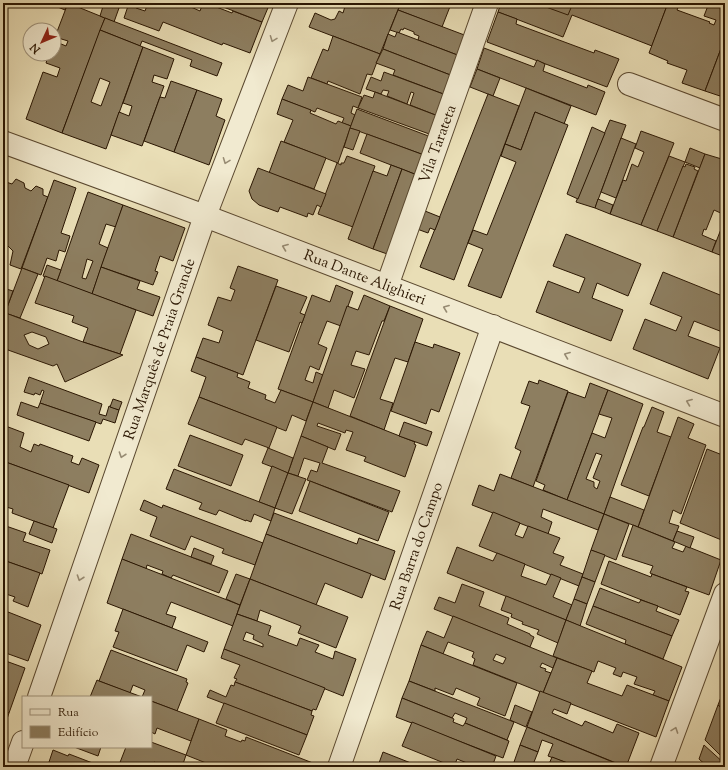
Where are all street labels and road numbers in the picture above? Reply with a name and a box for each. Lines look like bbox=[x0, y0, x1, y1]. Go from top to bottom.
street label: Vila Tarateta bbox=[414, 102, 462, 187]
street label: Rua Dante Alighieri bbox=[300, 245, 429, 311]
street label: Rua Marquês de Praia Grande bbox=[119, 256, 201, 443]
street label: Rua Barra do Campo bbox=[386, 480, 449, 613]

